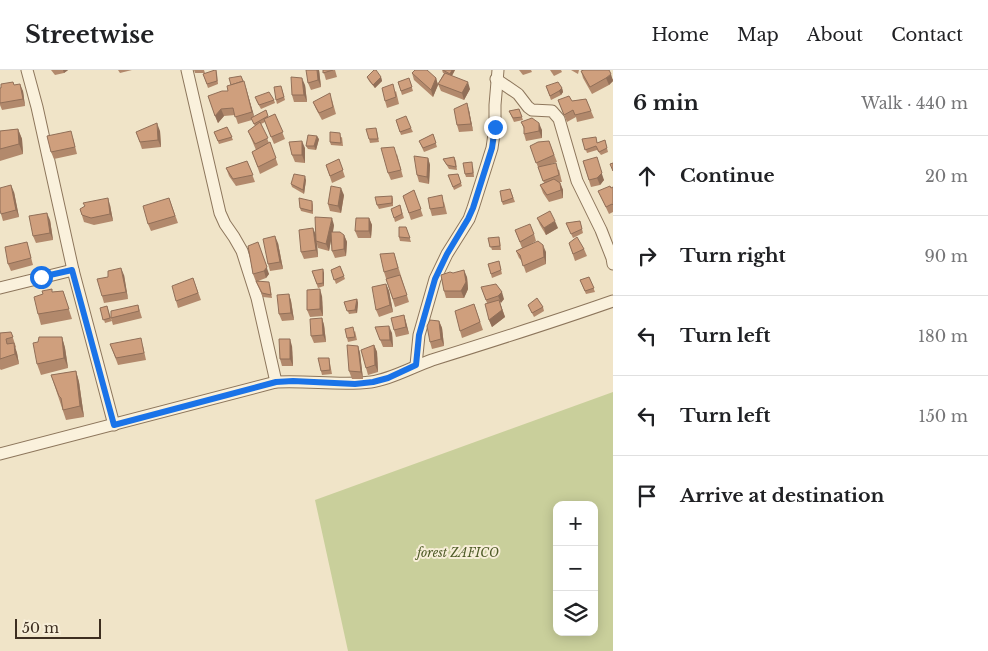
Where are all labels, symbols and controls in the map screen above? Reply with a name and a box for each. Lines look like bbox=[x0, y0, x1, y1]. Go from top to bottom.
text: Streetwise bbox=[25, 20, 154, 49]
text: Home bbox=[651, 24, 709, 46]
text: Map bbox=[737, 24, 779, 46]
text: About bbox=[807, 24, 863, 46]
text: Contact bbox=[891, 24, 963, 46]
text: 6 min bbox=[633, 90, 699, 116]
text: Walk · 440 m bbox=[861, 93, 968, 113]
route end bbox=[484, 116, 507, 139]
icon: ahead bbox=[633, 162, 661, 190]
text: Continue bbox=[680, 164, 775, 187]
text: 20 m bbox=[925, 166, 968, 186]
icon: right bbox=[633, 242, 661, 270]
text: Turn right bbox=[680, 244, 786, 267]
text: 90 m bbox=[925, 246, 968, 266]
route start bbox=[30, 266, 53, 289]
icon: left bbox=[633, 322, 661, 350]
text: Turn left bbox=[680, 324, 771, 347]
text: 180 m bbox=[918, 326, 968, 346]
icon: left bbox=[633, 402, 661, 430]
text: Turn left bbox=[680, 404, 771, 427]
text: 150 m bbox=[919, 406, 968, 426]
icon: arrive bbox=[633, 482, 661, 510]
text: Arrive at destination bbox=[680, 484, 884, 507]
map controls bbox=[553, 501, 598, 636]
button: + bbox=[553, 501, 598, 546]
park label: forest ZAFICO bbox=[414, 545, 499, 560]
button: − bbox=[553, 546, 598, 591]
button: layers bbox=[553, 591, 598, 636]
scale bar bbox=[15, 616, 101, 639]
text: 50 m bbox=[22, 619, 59, 637]

